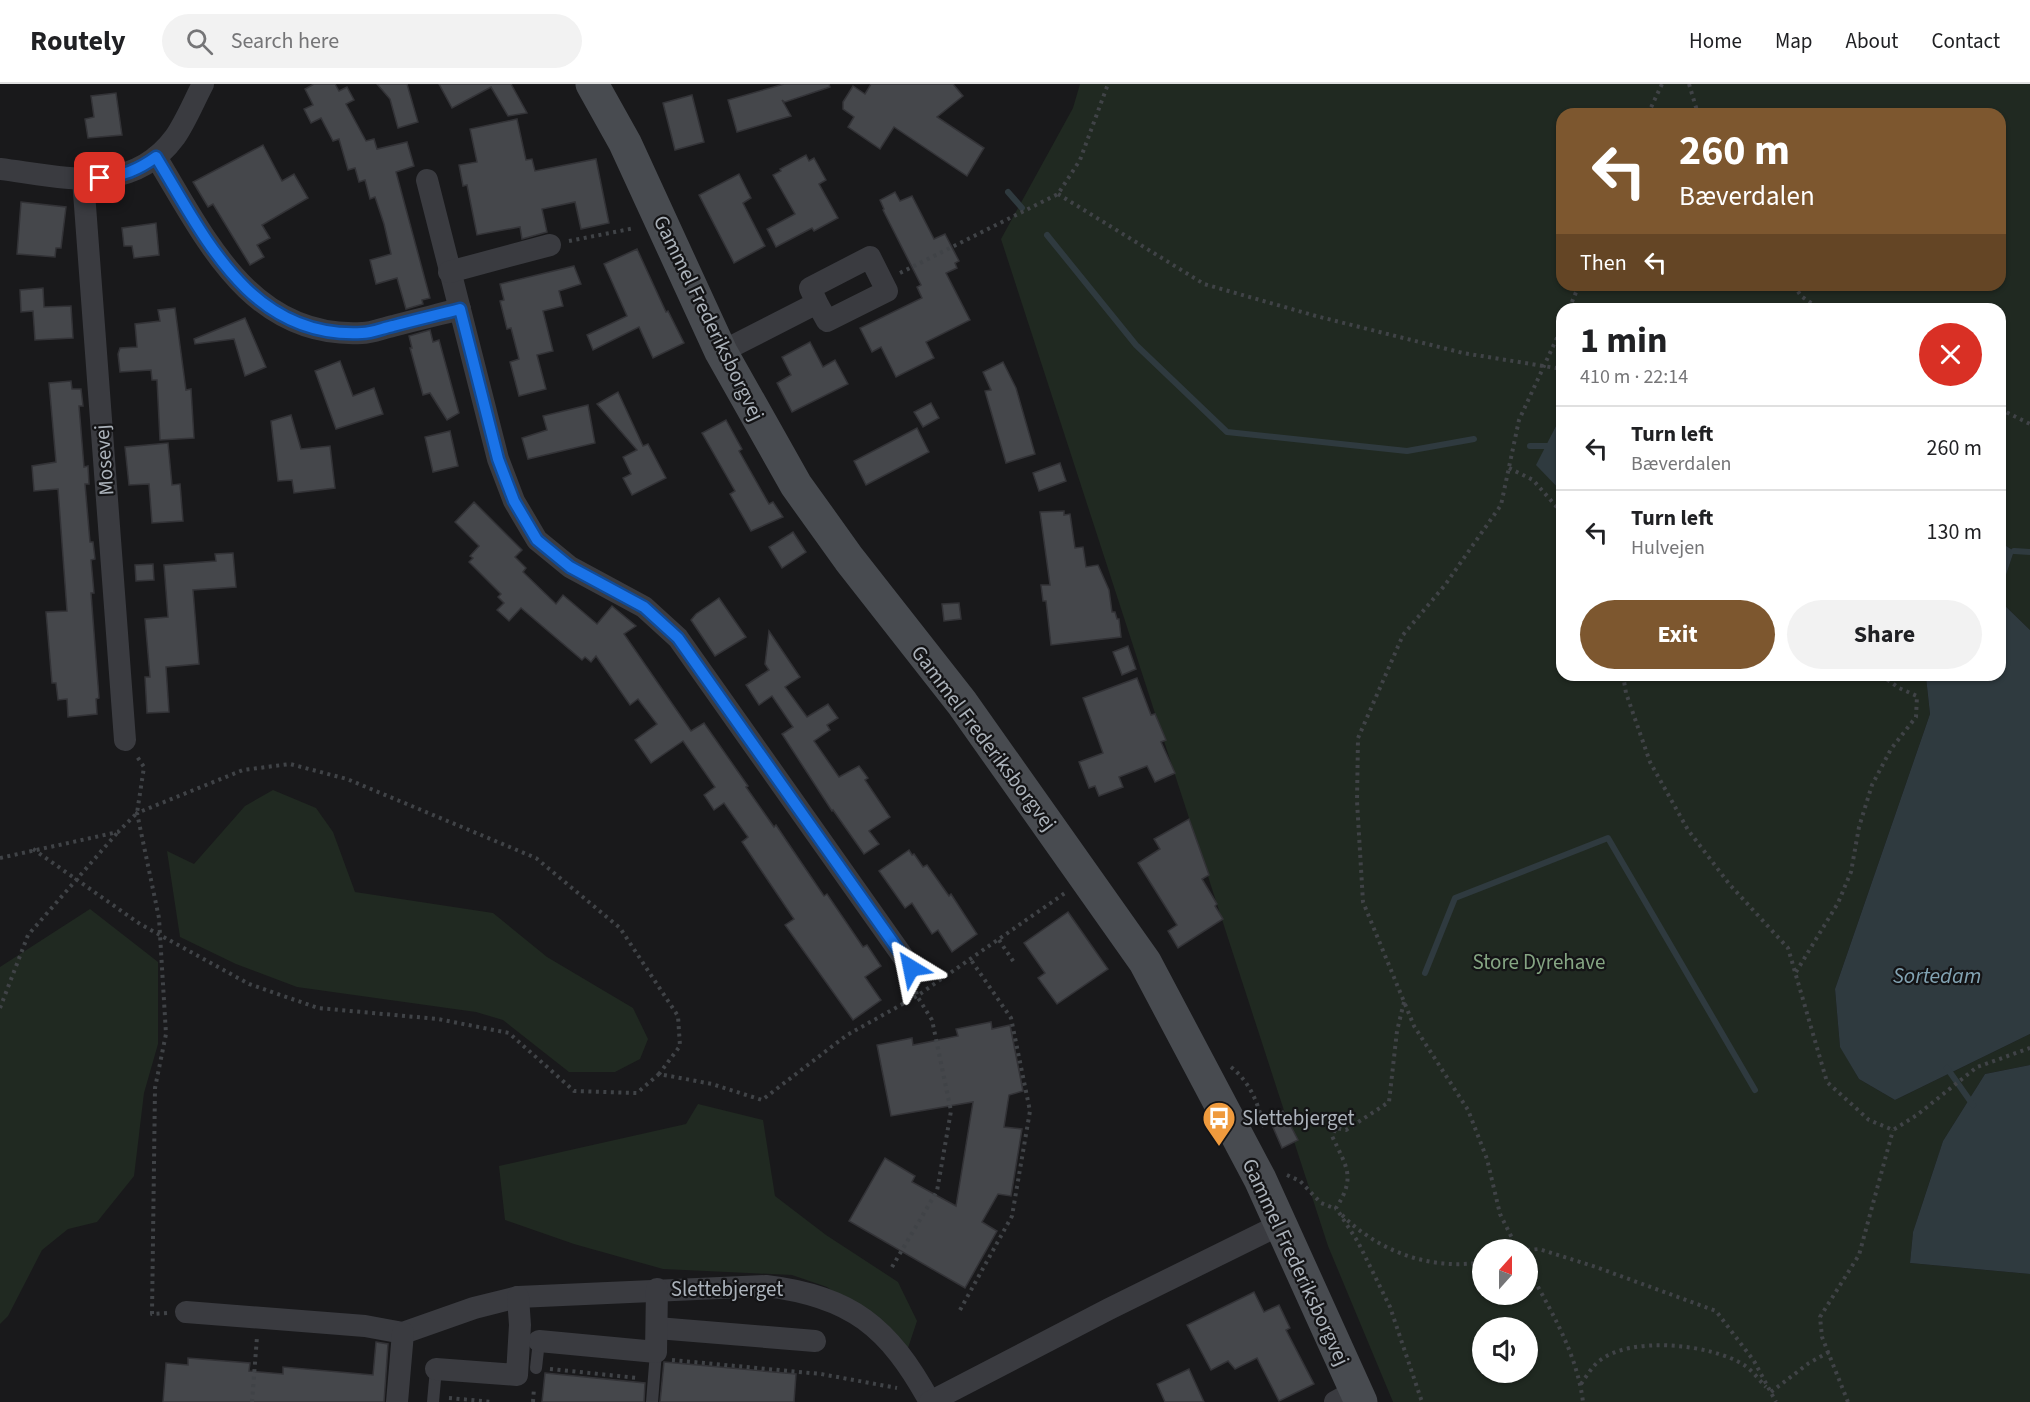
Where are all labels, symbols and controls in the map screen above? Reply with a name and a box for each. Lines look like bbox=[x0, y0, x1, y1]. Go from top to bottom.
search box bbox=[162, 14, 582, 68]
text: Routely bbox=[30, 21, 126, 61]
icon: search bbox=[183, 25, 216, 58]
text: Search here bbox=[231, 25, 339, 57]
text: Home bbox=[1689, 26, 1742, 56]
text: Map bbox=[1775, 26, 1813, 56]
text: About bbox=[1846, 26, 1898, 56]
text: Contact bbox=[1931, 26, 2000, 56]
text: 260 m bbox=[1679, 121, 1790, 181]
icon: left bbox=[1580, 132, 1658, 210]
pin bbox=[74, 152, 125, 203]
icon: arrive bbox=[83, 161, 116, 194]
text: Bæverdalen bbox=[1679, 177, 1815, 216]
street label: Gammel Frederiksborgvej bbox=[646, 210, 772, 426]
icon: left bbox=[1639, 246, 1672, 279]
text: Then bbox=[1580, 247, 1627, 279]
text: 1 min bbox=[1580, 315, 1668, 366]
button: close bbox=[1919, 323, 1982, 386]
text: 410 m · 22:14 bbox=[1580, 363, 1688, 391]
text: Turn left bbox=[1631, 418, 1713, 450]
street label: Mosevej bbox=[87, 423, 121, 497]
icon: left bbox=[1580, 432, 1613, 465]
text: 260 m bbox=[1927, 432, 1982, 464]
text: Bæverdalen bbox=[1631, 450, 1732, 478]
text: Turn left bbox=[1631, 502, 1713, 534]
icon: left bbox=[1580, 516, 1613, 549]
text: 130 m bbox=[1927, 516, 1982, 548]
text: Hulvejen bbox=[1631, 534, 1705, 562]
button: Exit bbox=[1580, 600, 1775, 669]
button: Share bbox=[1787, 600, 1982, 669]
street label: Gammel Frederiksborgvej bbox=[904, 639, 1064, 837]
position arrow bbox=[879, 936, 943, 1000]
park label: Store Dyrehave bbox=[1473, 947, 1605, 977]
water label: Sortedam bbox=[1893, 960, 1981, 992]
bus stop icon: Slettebjerget bbox=[1201, 1100, 1237, 1147]
place label: Slettebjerget bbox=[1242, 1103, 1355, 1133]
street label: Gammel Frederiksborgvej bbox=[1235, 1154, 1357, 1370]
north arrow bbox=[1472, 1239, 1538, 1305]
map controls bbox=[1472, 1239, 1538, 1383]
street label: Slettebjerget bbox=[671, 1274, 783, 1304]
button: sound bbox=[1472, 1317, 1538, 1383]

